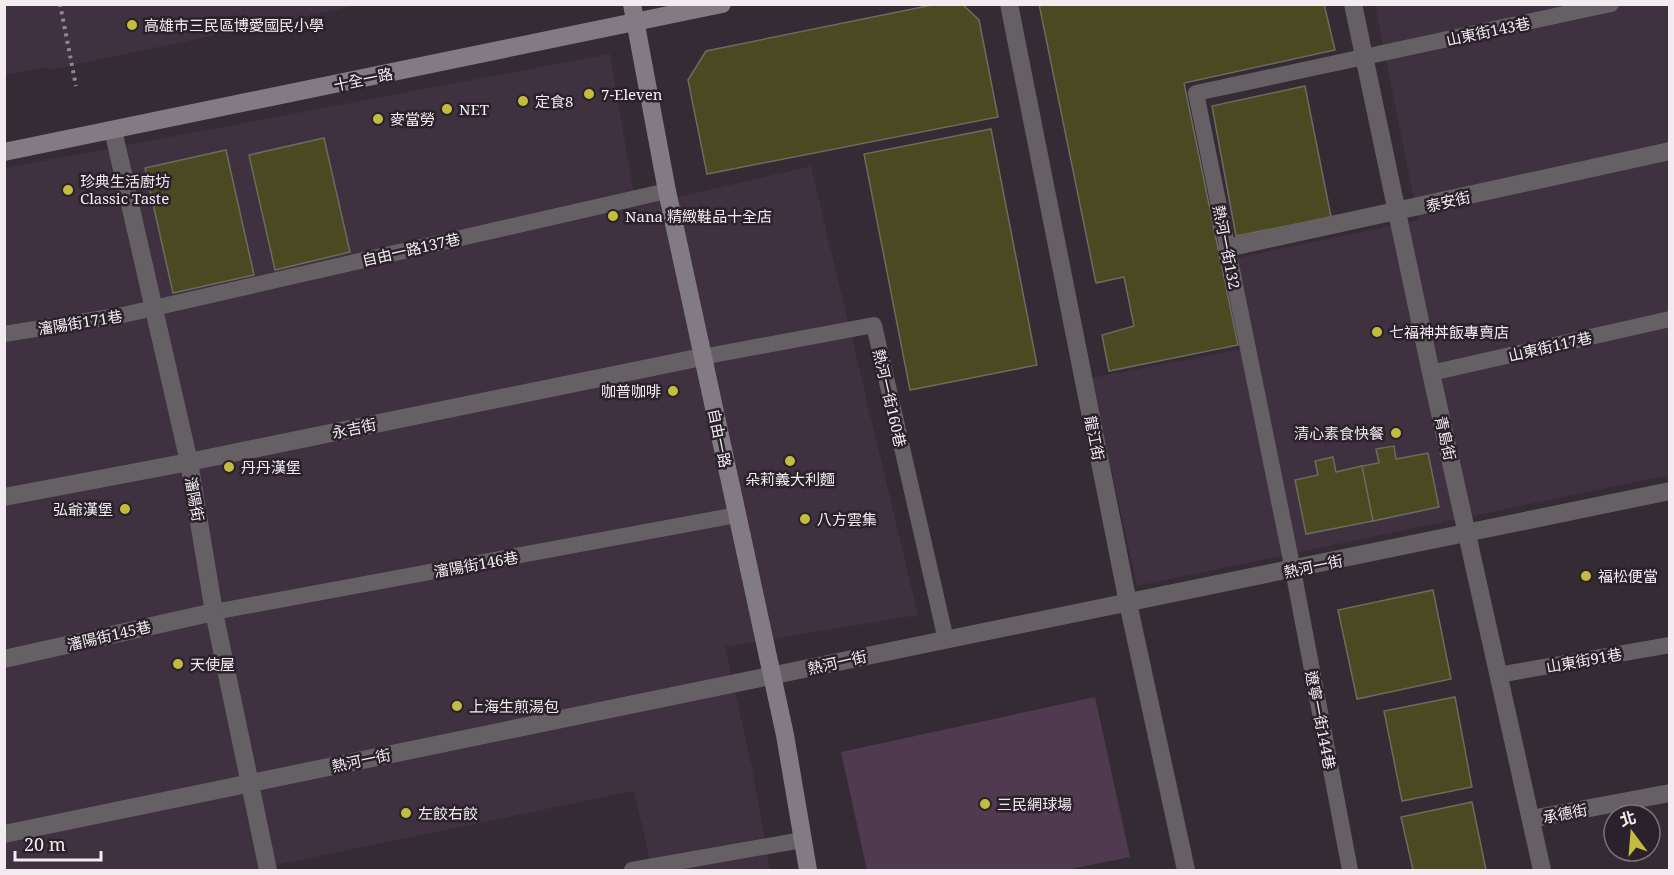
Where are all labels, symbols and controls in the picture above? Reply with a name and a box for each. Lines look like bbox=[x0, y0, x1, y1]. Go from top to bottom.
street label: 山東街143巷 bbox=[1444, 12, 1532, 50]
place label: 高雄市三民區博愛國民小學 bbox=[144, 15, 324, 35]
marker: 高雄市三民區博愛國民小學 bbox=[125, 18, 139, 32]
street label: 十全一路 bbox=[332, 63, 394, 95]
place label: 7-Eleven bbox=[601, 84, 663, 104]
marker: 7-Eleven bbox=[582, 87, 596, 101]
place label: 定食8 bbox=[535, 91, 573, 111]
marker: 定食8 bbox=[516, 94, 530, 108]
place label: NET bbox=[459, 99, 489, 119]
marker: NET bbox=[440, 102, 454, 116]
place label: 麥當勞 bbox=[390, 109, 435, 129]
marker: 麥當勞 bbox=[371, 112, 385, 126]
place label: 珍典生活廚坊 Classic Taste bbox=[80, 171, 170, 208]
marker: 珍典生活廚坊 Classic Taste bbox=[61, 183, 75, 197]
street label: 泰安街 bbox=[1424, 186, 1472, 216]
street label: 熱河一街132 bbox=[1209, 203, 1245, 291]
place label: Nana 精緻鞋品十全店 bbox=[625, 206, 772, 226]
marker: Nana 精緻鞋品十全店 bbox=[606, 209, 620, 223]
street label: 自由一路137巷 bbox=[360, 228, 462, 270]
street label: 瀋陽街171巷 bbox=[36, 305, 124, 339]
place label: 七福神丼飯專賣店 bbox=[1389, 322, 1509, 342]
marker: 七福神丼飯專賣店 bbox=[1370, 325, 1384, 339]
street label: 山東街117巷 bbox=[1506, 327, 1594, 365]
street label: 熱河一街160巷 bbox=[869, 347, 911, 449]
place label: 咖普咖啡 bbox=[601, 381, 661, 401]
marker: 咖普咖啡 bbox=[666, 384, 680, 398]
street label: 自由一路 bbox=[704, 407, 736, 469]
street label: 永吉街 bbox=[330, 414, 378, 442]
street label: 龍江街 bbox=[1081, 414, 1109, 462]
street label: 青島街 bbox=[1431, 414, 1461, 462]
place label: 清心素食快餐 bbox=[1294, 423, 1384, 443]
marker: 清心素食快餐 bbox=[1389, 426, 1403, 440]
marker: 朵莉義大利麵 bbox=[783, 454, 797, 468]
place label: 丹丹漢堡 bbox=[241, 457, 301, 477]
marker: 丹丹漢堡 bbox=[222, 460, 236, 474]
place label: 朵莉義大利麵 bbox=[745, 469, 835, 489]
street label: 瀋陽街 bbox=[181, 475, 209, 523]
place label: 弘爺漢堡 bbox=[53, 499, 113, 519]
marker: 弘爺漢堡 bbox=[118, 502, 132, 516]
place label: 八方雲集 bbox=[817, 509, 877, 529]
marker: 八方雲集 bbox=[798, 512, 812, 526]
street label: 瀋陽街146巷 bbox=[432, 547, 520, 581]
street label: 熱河一街 bbox=[1282, 550, 1344, 582]
place label: 福松便當 bbox=[1598, 566, 1658, 586]
marker: 福松便當 bbox=[1579, 569, 1593, 583]
street label: 瀋陽街145巷 bbox=[65, 616, 153, 654]
street label: 山東街91巷 bbox=[1544, 643, 1624, 677]
street label: 熱河一街 bbox=[806, 646, 868, 678]
place label: 天使屋 bbox=[190, 654, 235, 674]
marker: 天使屋 bbox=[171, 657, 185, 671]
street label: 遼寧一街144巷 bbox=[1302, 669, 1340, 771]
place label: 上海生煎湯包 bbox=[469, 696, 559, 716]
marker: 上海生煎湯包 bbox=[450, 699, 464, 713]
street label: 熱河一街 bbox=[330, 744, 392, 776]
place label: 三民網球場 bbox=[997, 794, 1072, 814]
marker: 三民網球場 bbox=[978, 797, 992, 811]
street label: 承德街 bbox=[1541, 799, 1589, 827]
place label: 左餃右餃 bbox=[418, 803, 478, 823]
north arrow bbox=[1602, 803, 1662, 863]
marker: 左餃右餃 bbox=[399, 806, 413, 820]
text: 北 bbox=[1617, 806, 1639, 831]
scale bar bbox=[15, 824, 100, 862]
text: 20 m bbox=[24, 832, 66, 856]

